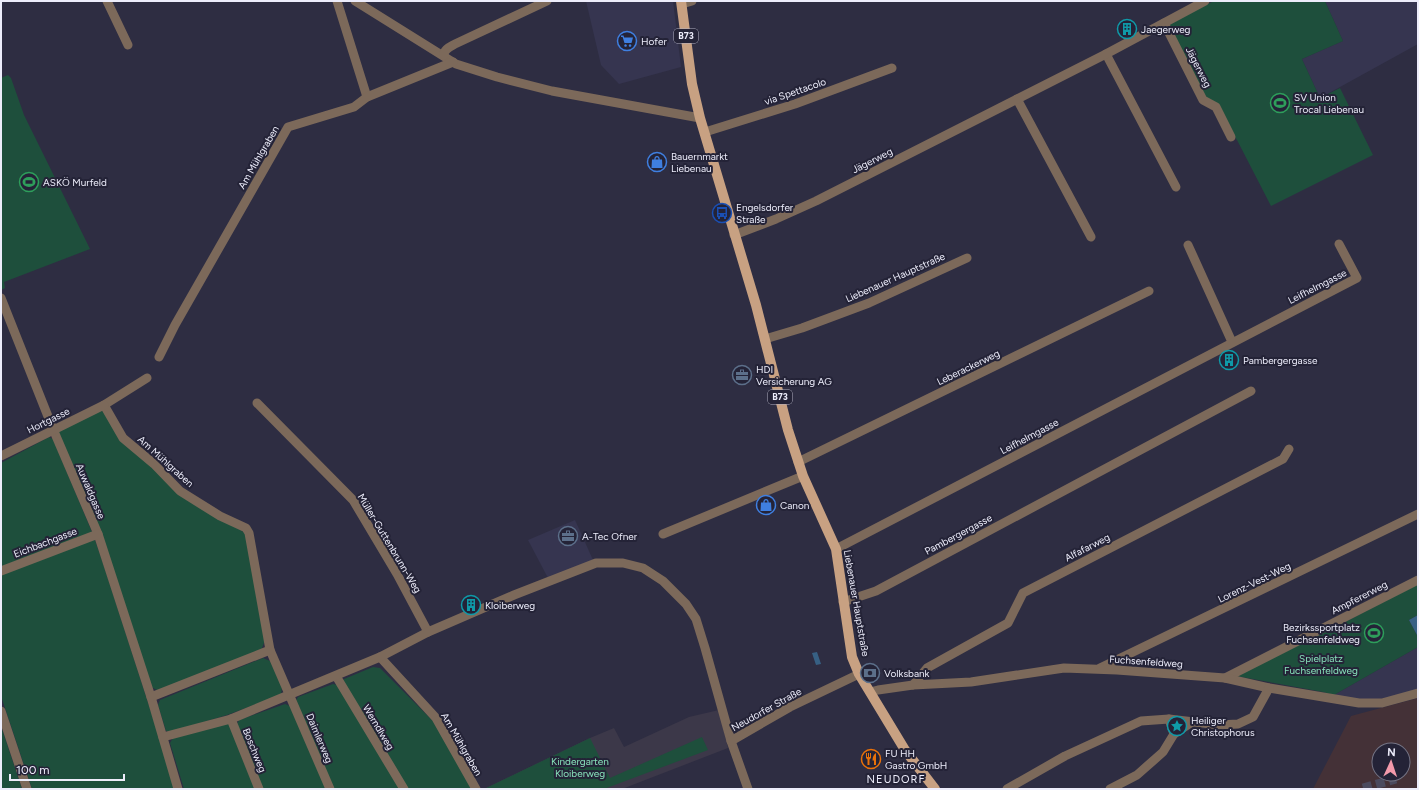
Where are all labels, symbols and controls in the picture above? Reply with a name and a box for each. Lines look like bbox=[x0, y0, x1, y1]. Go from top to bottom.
building icon: Jaegerweg bbox=[1116, 18, 1138, 40]
place label: Jaegerweg bbox=[1141, 23, 1191, 36]
road number: B73 bbox=[674, 29, 698, 43]
supermarket icon: Hofer bbox=[616, 30, 638, 52]
place label: Hofer bbox=[641, 35, 667, 48]
street label: Jägerweg bbox=[1183, 45, 1214, 90]
street label: via Spettacolo bbox=[763, 75, 828, 108]
place label: SV Union Trocal Liebenau bbox=[1294, 91, 1364, 116]
sports icon: SV Union Trocal Liebenau bbox=[1269, 92, 1291, 114]
street label: Am Mühlgraben bbox=[235, 123, 282, 191]
street label: Jägerweg bbox=[850, 145, 895, 176]
place label: Bauernmarkt Liebenau bbox=[671, 150, 728, 175]
shop icon: Bauernmarkt Liebenau bbox=[646, 151, 668, 173]
sports icon: ASKÖ Murfeld bbox=[18, 171, 40, 193]
place label: ASKÖ Murfeld bbox=[43, 176, 107, 189]
place label: Engelsdorfer Straße bbox=[736, 201, 794, 226]
bus stop icon: Engelsdorfer Straße bbox=[711, 202, 733, 224]
street label: Liebenauer Hauptstraße bbox=[843, 249, 948, 305]
street label: Leifhelmgasse bbox=[1286, 266, 1349, 307]
street label: Leberackerweg bbox=[935, 347, 1002, 388]
building icon: Pambergergasse bbox=[1218, 349, 1240, 371]
place label: Pambergergasse bbox=[1243, 354, 1318, 367]
place label: HDI Versicherung AG bbox=[756, 363, 832, 388]
office icon: HDI Versicherung AG bbox=[731, 364, 753, 386]
road number: B73 bbox=[768, 390, 792, 404]
street label: Hortgasse bbox=[25, 404, 72, 436]
street label: Leifhelmgasse bbox=[998, 415, 1061, 457]
street label: Am Mühlgraben bbox=[135, 433, 197, 490]
street label: Auwaldgasse bbox=[73, 462, 108, 521]
street label: Müller-Guttenbrunn-Weg bbox=[355, 491, 425, 596]
shop icon: Canon bbox=[755, 494, 777, 516]
place label: Canon bbox=[780, 499, 810, 512]
street label: Pambergergasse bbox=[922, 511, 995, 558]
street label: Eichbachgasse bbox=[12, 524, 79, 561]
office icon: A-Tec Ofner bbox=[557, 525, 579, 547]
place label: A-Tec Ofner bbox=[582, 530, 638, 543]
street label: Alfafarweg bbox=[1062, 530, 1112, 564]
street label: Liebenauer Hauptstraße bbox=[841, 549, 872, 658]
street label: Lorenz-Vest-Weg bbox=[1216, 559, 1293, 606]
street label: Ampfererweg bbox=[1329, 578, 1390, 617]
building icon: Kloiberweg bbox=[460, 594, 482, 616]
place label: Kloiberweg bbox=[485, 599, 535, 612]
place label: Bezirkssportplatz Fuchsenfeldweg bbox=[1283, 621, 1360, 646]
sports icon: Bezirkssportplatz Fuchsenfeldweg bbox=[1363, 622, 1385, 644]
street label: Fuchsenfeldweg bbox=[1109, 652, 1183, 671]
park label: Spielplatz Fuchsenfeldweg bbox=[1284, 652, 1358, 677]
bank icon: Volksbank bbox=[859, 662, 881, 684]
place label: Volksbank bbox=[884, 667, 930, 680]
street label: Neudorfer Straße bbox=[729, 685, 804, 734]
street label: Werndlweg bbox=[360, 702, 397, 752]
street label: Am Mühlgraben bbox=[438, 710, 485, 779]
street label: Daimlerweg bbox=[303, 711, 336, 765]
place label: Heiliger Christophorus bbox=[1191, 714, 1255, 739]
place icon: Heiliger Christophorus bbox=[1166, 715, 1188, 737]
street label: Boschweg bbox=[240, 726, 269, 774]
north arrow bbox=[1371, 742, 1411, 782]
text: N bbox=[1387, 746, 1396, 759]
place label: FU HH Gastro GmbH bbox=[885, 747, 947, 772]
restaurant icon: FU HH Gastro GmbH bbox=[860, 748, 882, 770]
park label: Kindergarten Kloiberweg bbox=[551, 755, 609, 780]
scale bar bbox=[10, 756, 124, 782]
text: 100 m bbox=[16, 763, 50, 777]
district label: NEUDORF bbox=[867, 773, 925, 786]

